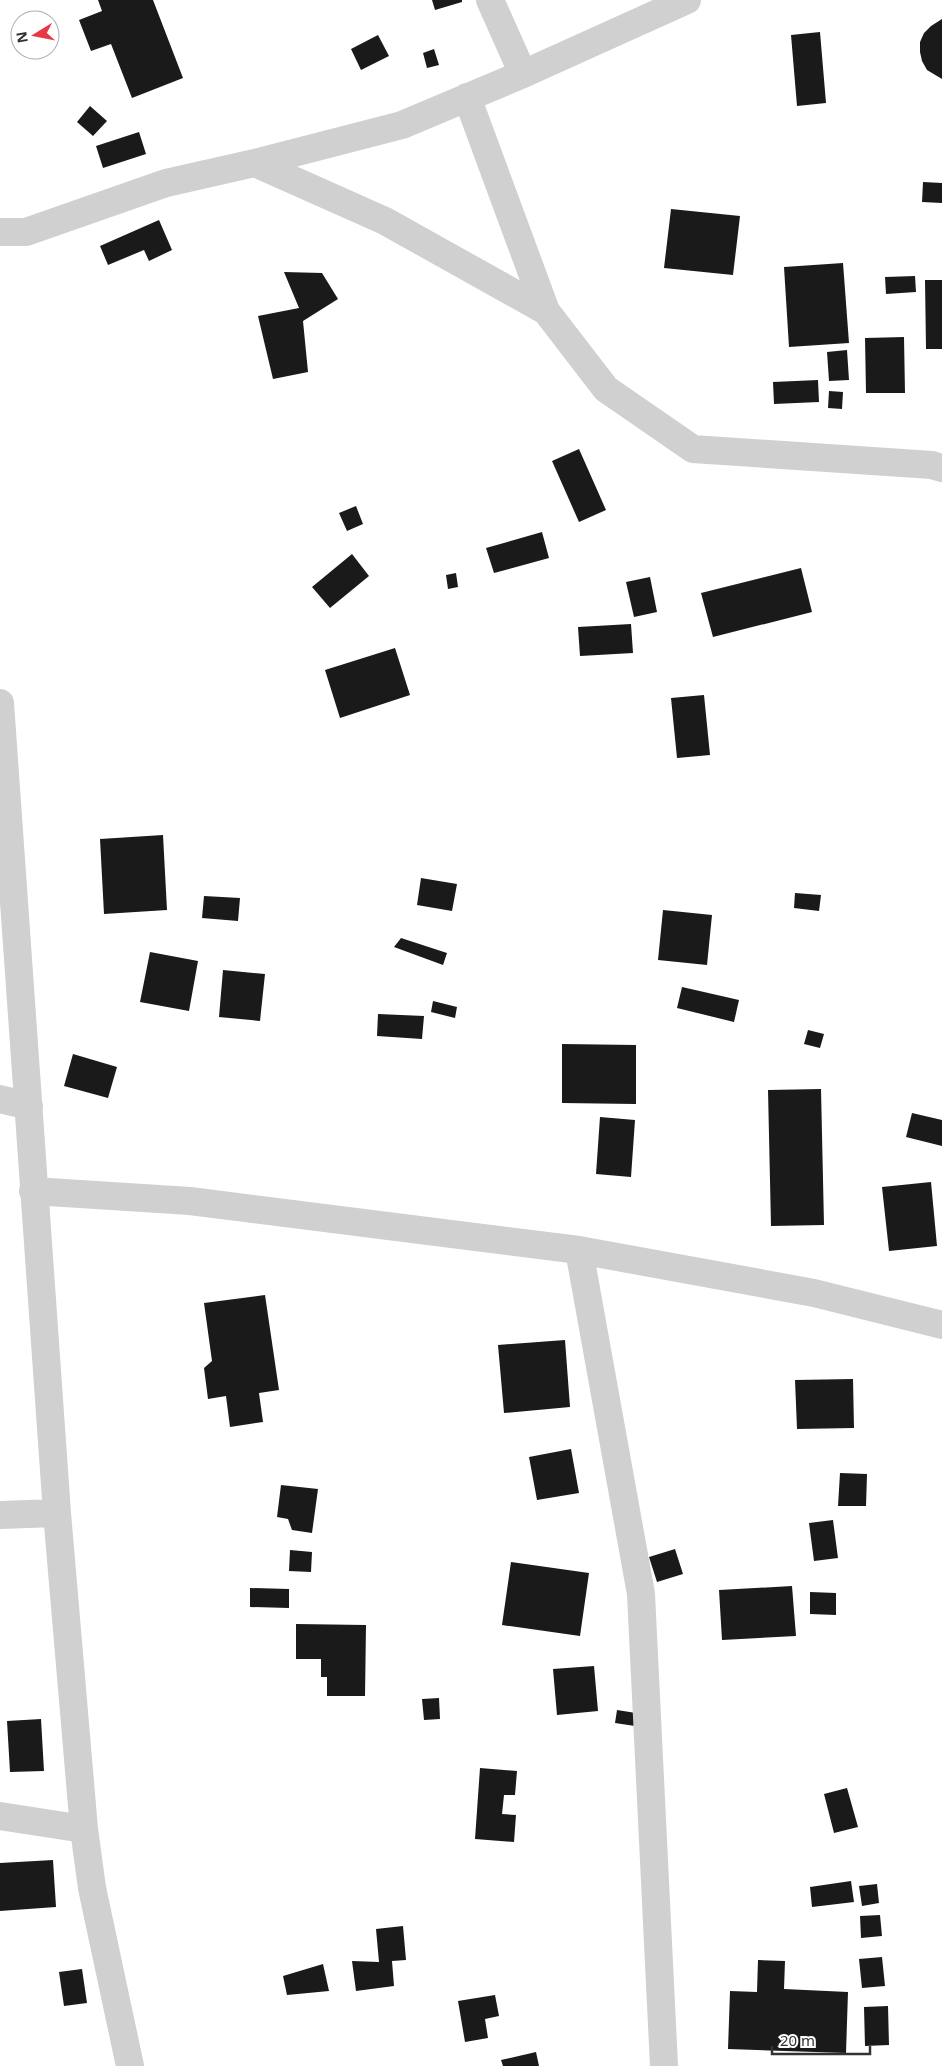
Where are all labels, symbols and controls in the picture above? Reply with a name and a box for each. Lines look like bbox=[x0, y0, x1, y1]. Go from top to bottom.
north arrow bbox=[10, 10, 60, 60]
text: N bbox=[11, 30, 32, 45]
scale bar bbox=[772, 2024, 870, 2056]
text: 20 m bbox=[780, 2030, 815, 2050]

